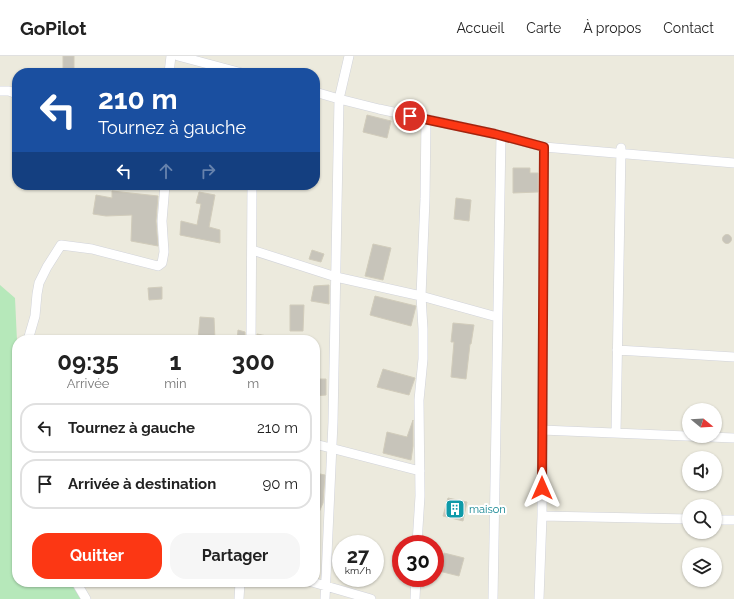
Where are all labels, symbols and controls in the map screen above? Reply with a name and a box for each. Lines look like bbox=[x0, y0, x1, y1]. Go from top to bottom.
text: GoPilot bbox=[20, 17, 86, 39]
text: Accueil bbox=[456, 20, 504, 36]
text: Carte bbox=[526, 20, 561, 36]
text: À propos bbox=[583, 20, 641, 36]
text: Contact bbox=[663, 20, 714, 36]
text: 210 m bbox=[98, 83, 178, 116]
icon: left bbox=[32, 84, 84, 136]
pin bbox=[393, 99, 427, 133]
icon: arrive bbox=[399, 105, 421, 127]
text: Tournez à gauche bbox=[98, 117, 246, 138]
icon: left bbox=[113, 160, 135, 182]
icon: ahead bbox=[155, 160, 177, 182]
icon: right bbox=[197, 160, 219, 182]
text: 09:35 bbox=[57, 347, 119, 376]
text: 1 bbox=[169, 347, 181, 376]
text: 300 bbox=[232, 347, 275, 376]
text: Arrivée bbox=[67, 376, 109, 391]
text: min bbox=[164, 376, 187, 391]
text: m bbox=[247, 376, 259, 391]
north arrow bbox=[682, 403, 722, 443]
map controls bbox=[682, 403, 722, 587]
icon: left bbox=[34, 417, 56, 439]
text: Tournez à gauche bbox=[68, 419, 195, 437]
text: 210 m bbox=[257, 419, 298, 437]
button: sound bbox=[682, 451, 722, 491]
position arrow bbox=[521, 467, 563, 509]
icon: arrive bbox=[34, 473, 56, 495]
text: Arrivée à destination bbox=[68, 475, 216, 493]
text: 90 m bbox=[262, 475, 298, 493]
building icon: maison bbox=[444, 498, 466, 520]
button: search bbox=[682, 499, 722, 539]
place label: maison bbox=[469, 503, 506, 516]
button: Quitter bbox=[32, 533, 162, 579]
button: Partager bbox=[170, 533, 300, 579]
speed limit sign: 30 bbox=[392, 535, 444, 587]
text: 27 bbox=[347, 544, 369, 568]
button: layers bbox=[682, 547, 722, 587]
text: km/h bbox=[345, 565, 371, 576]

